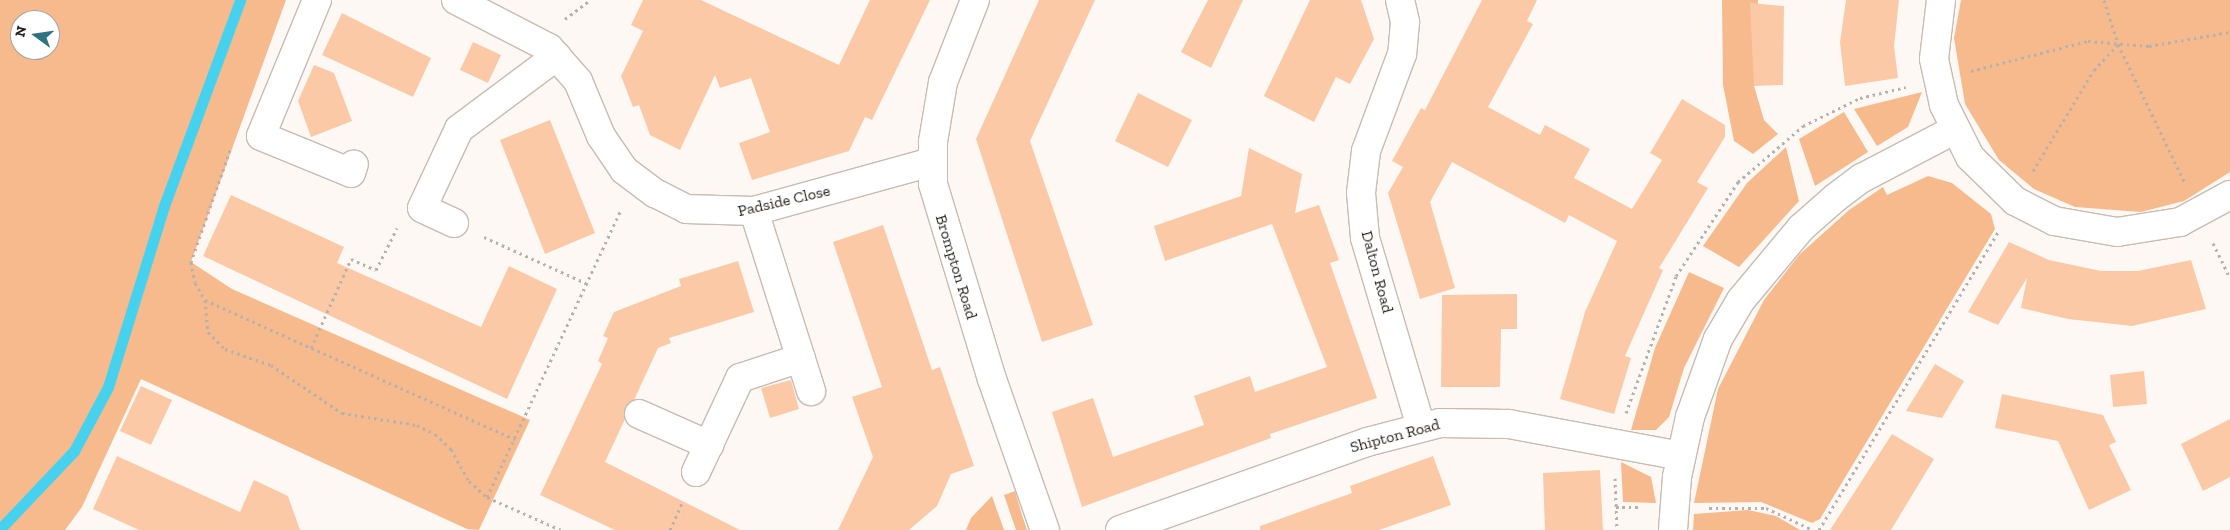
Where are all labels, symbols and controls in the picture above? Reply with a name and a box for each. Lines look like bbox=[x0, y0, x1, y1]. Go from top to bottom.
north arrow bbox=[10, 10, 60, 60]
text: N bbox=[11, 24, 30, 39]
street label: Padside Close bbox=[736, 181, 832, 221]
street label: Brompton Road bbox=[931, 212, 981, 322]
street label: Dalton Road bbox=[1357, 229, 1397, 315]
street label: Shipton Road bbox=[1348, 415, 1442, 457]

